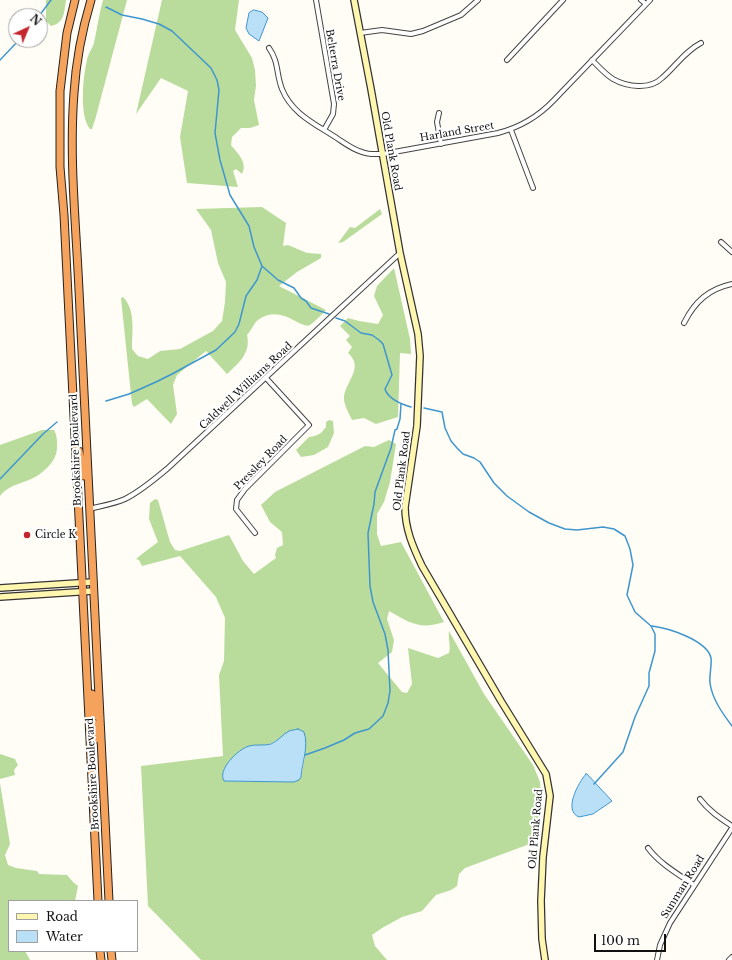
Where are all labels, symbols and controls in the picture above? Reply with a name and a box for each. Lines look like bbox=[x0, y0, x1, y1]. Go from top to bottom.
north arrow bbox=[8, 8, 48, 48]
text: N bbox=[27, 11, 44, 29]
street label: Belterra Drive bbox=[323, 28, 347, 102]
street label: Old Plank Road bbox=[378, 110, 404, 192]
street label: Harland Street bbox=[419, 120, 495, 144]
street label: Caldwell Williams Road bbox=[197, 340, 295, 432]
street label: Brookshire Boulevard bbox=[68, 394, 84, 506]
street label: Old Plank Road bbox=[391, 430, 413, 512]
street label: Pressley Road bbox=[232, 433, 290, 493]
place label: Circle K bbox=[35, 529, 76, 541]
marker: Circle K bbox=[22, 530, 32, 540]
street label: Brookshire Boulevard bbox=[84, 718, 102, 830]
street label: Old Plank Road bbox=[527, 788, 545, 870]
street label: Sunman Road bbox=[659, 853, 707, 921]
legend bbox=[8, 900, 138, 952]
text: Road bbox=[46, 909, 78, 924]
scale bar bbox=[596, 926, 668, 952]
text: Water bbox=[46, 929, 83, 944]
text: 100 m bbox=[601, 933, 640, 948]

